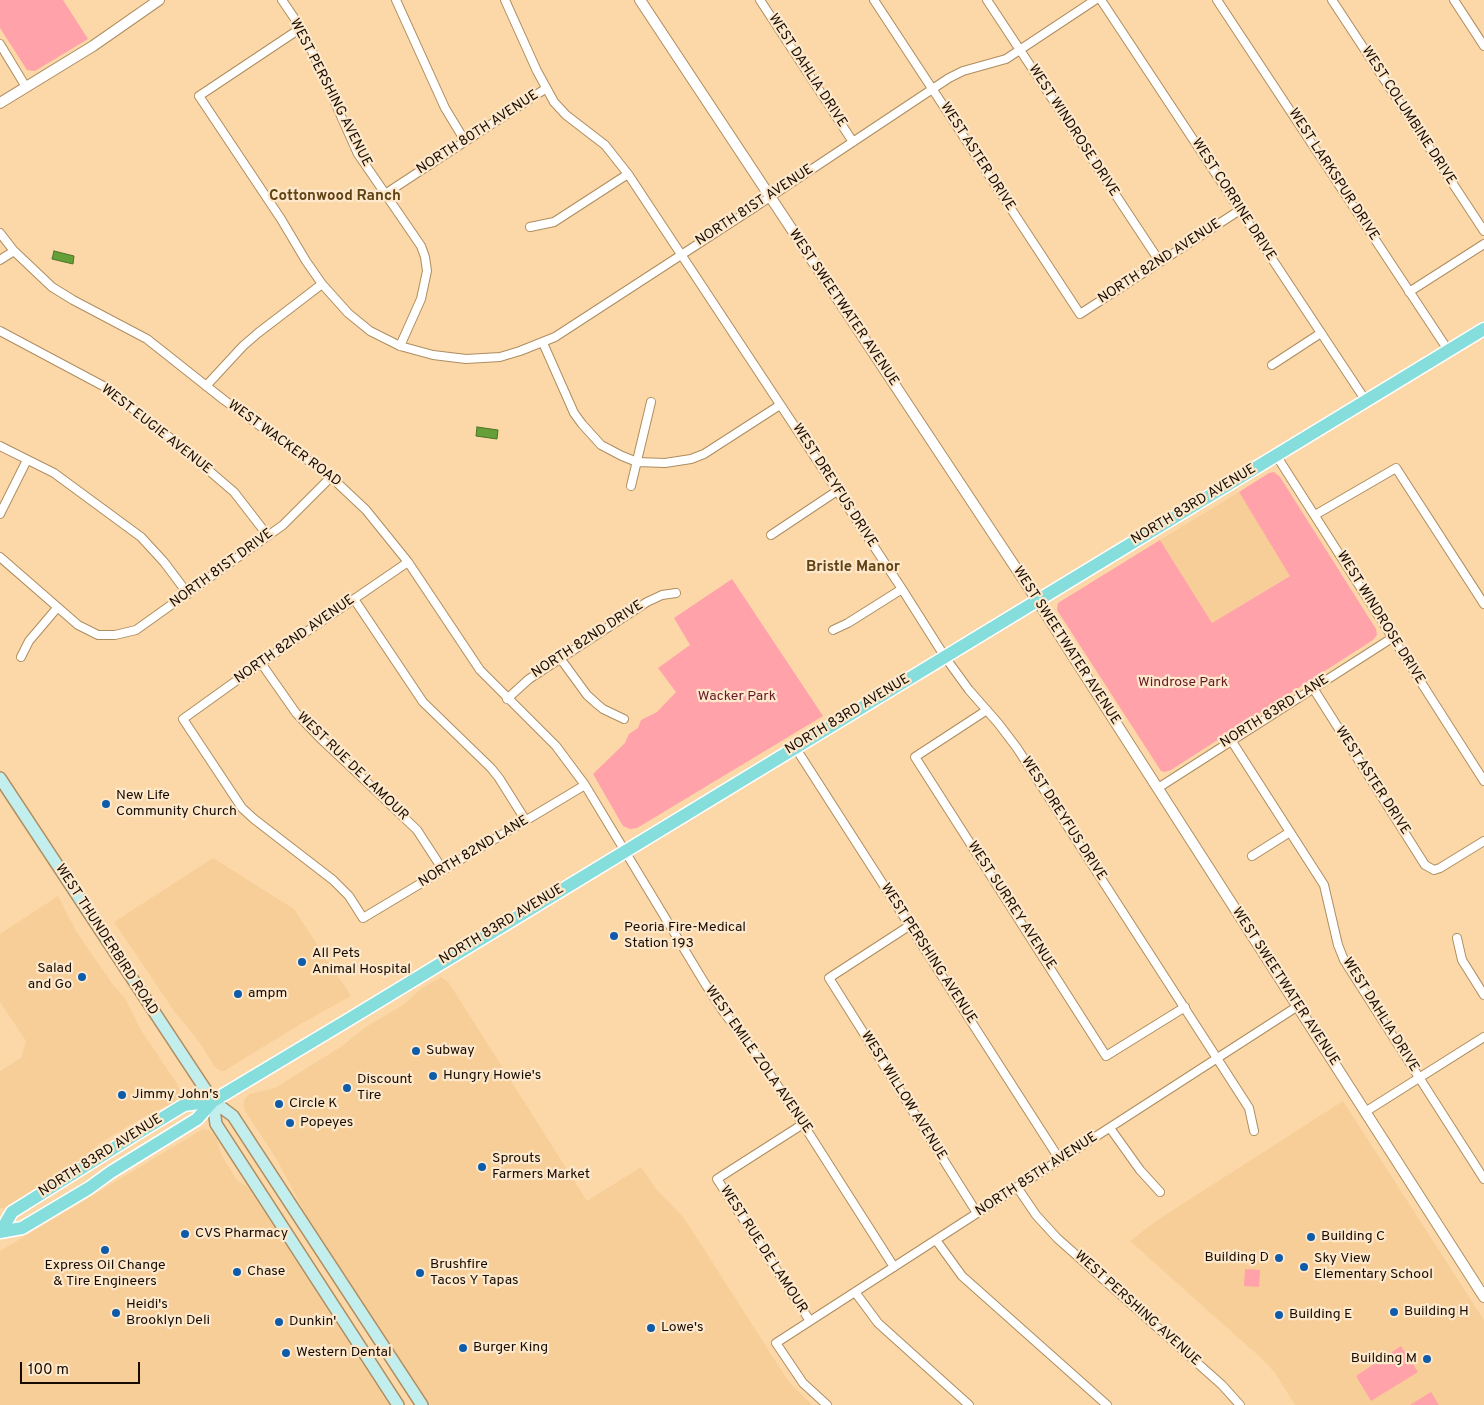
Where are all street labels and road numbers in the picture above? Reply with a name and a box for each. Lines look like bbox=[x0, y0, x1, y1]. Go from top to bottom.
street label: WEST DAHLIA DRIVE bbox=[764, 11, 850, 131]
street label: WEST PERSHING AVENUE bbox=[285, 16, 375, 170]
street label: WEST COLUMBINE DRIVE bbox=[1357, 44, 1459, 188]
street label: WEST WINDROSE DRIVE bbox=[1024, 62, 1122, 200]
street label: NORTH 80TH AVENUE bbox=[414, 87, 542, 179]
street label: WEST ASTER DRIVE bbox=[936, 100, 1018, 214]
street label: WEST LARKSPUR DRIVE bbox=[1284, 106, 1382, 244]
street label: WEST CORRINE DRIVE bbox=[1187, 136, 1279, 264]
street label: NORTH 81ST AVENUE bbox=[693, 162, 817, 250]
street label: NORTH 82ND AVENUE bbox=[1095, 216, 1225, 308]
street label: WEST SWEETWATER AVENUE bbox=[784, 226, 902, 390]
street label: WEST EUGIE AVENUE bbox=[97, 382, 215, 478]
street label: WEST WACKER ROAD bbox=[224, 397, 344, 491]
street label: WEST DREYFUS DRIVE bbox=[788, 421, 880, 551]
street label: NORTH 83RD AVENUE bbox=[1129, 461, 1259, 549]
street label: NORTH 81ST DRIVE bbox=[167, 526, 277, 612]
street label: WEST WINDROSE DRIVE bbox=[1332, 548, 1428, 688]
street label: WEST SWEETWATER AVENUE bbox=[1008, 564, 1124, 728]
street label: NORTH 82ND AVENUE bbox=[232, 592, 358, 688]
street label: NORTH 82ND DRIVE bbox=[529, 598, 647, 682]
street label: NORTH 83RD AVENUE bbox=[783, 671, 913, 759]
street label: NORTH 83RD LANE bbox=[1218, 672, 1332, 752]
street label: WEST RUE DE LAMOUR bbox=[293, 709, 411, 825]
street label: WEST ASTER DRIVE bbox=[1331, 724, 1413, 838]
street label: WEST DREYFUS DRIVE bbox=[1017, 754, 1109, 884]
street label: NORTH 82ND LANE bbox=[416, 813, 532, 891]
street label: WEST SURREY AVENUE bbox=[963, 839, 1059, 973]
street label: WEST THUNDERBIRD ROAD bbox=[51, 861, 161, 1019]
street label: NORTH 83RD AVENUE bbox=[437, 881, 567, 969]
street label: WEST PERSHING AVENUE bbox=[876, 881, 980, 1027]
street label: WEST SWEETWATER AVENUE bbox=[1227, 905, 1343, 1069]
street label: WEST DAHLIA DRIVE bbox=[1338, 955, 1422, 1075]
street label: WEST EMILE ZOLA AVENUE bbox=[701, 983, 815, 1137]
street label: WEST WILLOW AVENUE bbox=[856, 1028, 950, 1164]
street label: NORTH 83RD AVENUE bbox=[36, 1111, 166, 1201]
street label: NORTH 85TH AVENUE bbox=[973, 1129, 1101, 1221]
street label: WEST RUE DE LAMOUR bbox=[715, 1183, 811, 1317]
street label: WEST PERSHING AVENUE bbox=[1071, 1248, 1203, 1370]

